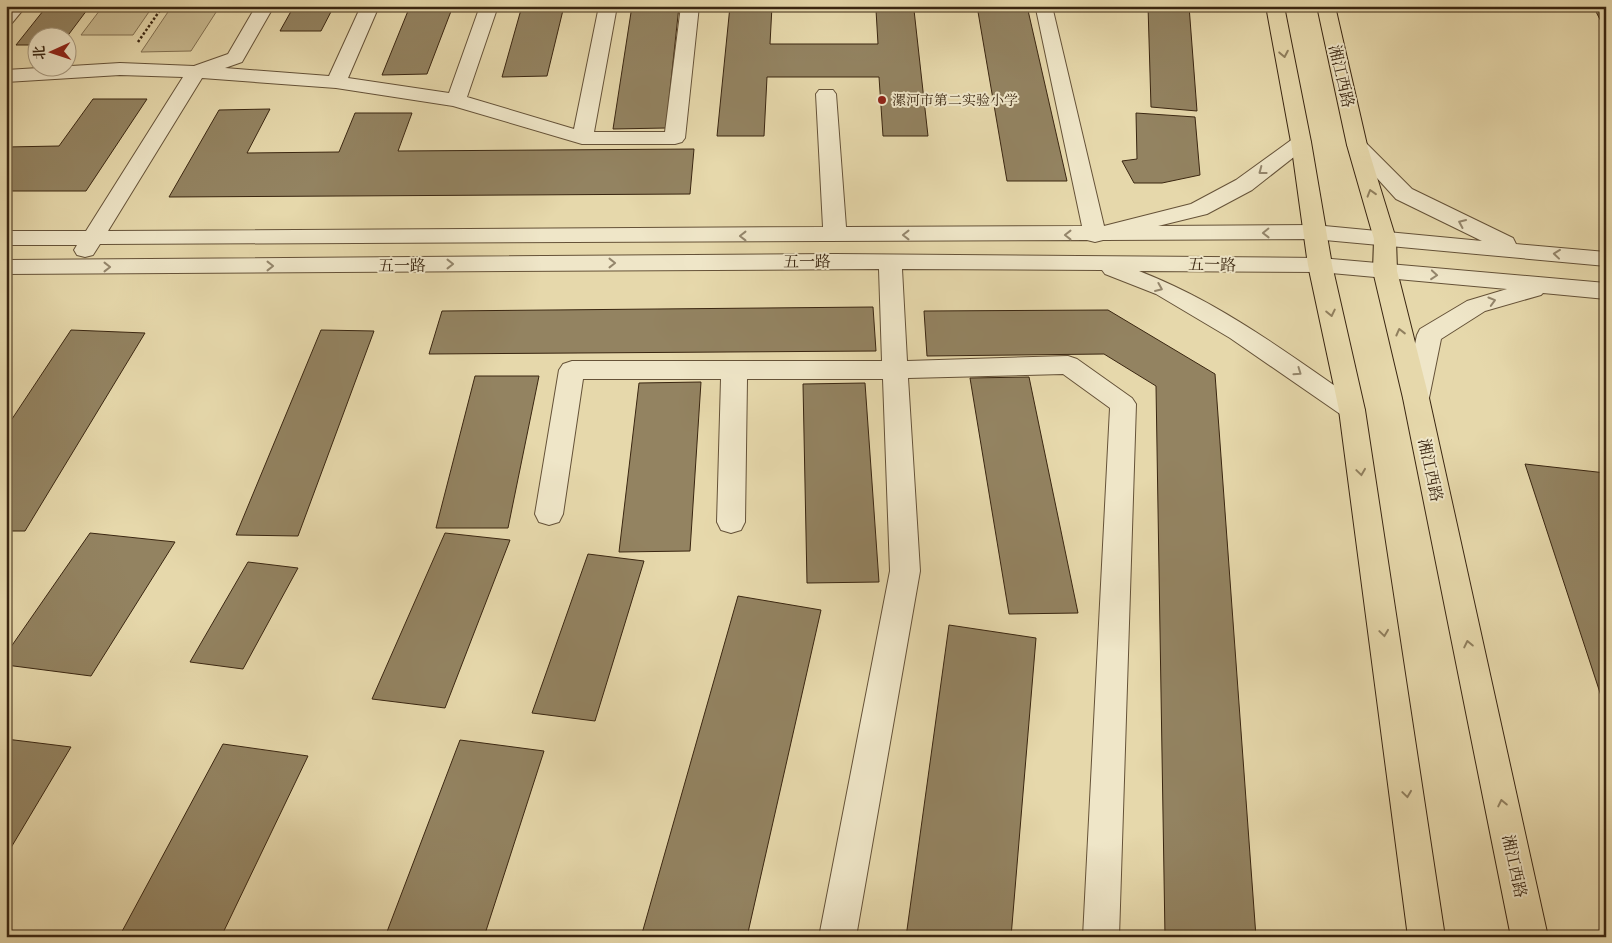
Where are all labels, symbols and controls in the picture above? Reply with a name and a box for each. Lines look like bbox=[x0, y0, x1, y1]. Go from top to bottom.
north arrow bbox=[28, 28, 78, 78]
street label: 湘江西路 bbox=[1323, 42, 1361, 110]
text: 北 bbox=[29, 45, 49, 60]
one-way arrow bbox=[1279, 50, 1289, 59]
place label: 漯河市第二实验小学 bbox=[892, 90, 1018, 110]
marker: 漯河市第二实验小学 bbox=[876, 94, 888, 106]
one-way arrow bbox=[1258, 165, 1268, 174]
one-way arrow bbox=[1367, 189, 1377, 197]
one-way arrow bbox=[1458, 219, 1467, 230]
one-way arrow bbox=[1261, 228, 1269, 238]
one-way arrow bbox=[901, 230, 909, 240]
one-way arrow bbox=[1064, 230, 1072, 240]
one-way arrow bbox=[739, 231, 746, 241]
street label: 五一路 bbox=[783, 249, 831, 273]
one-way arrow bbox=[1553, 249, 1561, 260]
street label: 五一路 bbox=[1188, 252, 1236, 276]
street label: 五一路 bbox=[378, 253, 426, 277]
one-way arrow bbox=[609, 258, 617, 268]
one-way arrow bbox=[446, 259, 454, 269]
one-way arrow bbox=[266, 260, 274, 271]
one-way arrow bbox=[104, 262, 112, 272]
one-way arrow bbox=[1430, 269, 1438, 280]
one-way arrow bbox=[1154, 281, 1163, 292]
one-way arrow bbox=[1488, 297, 1496, 307]
one-way arrow bbox=[1325, 308, 1336, 317]
one-way arrow bbox=[1395, 327, 1406, 336]
one-way arrow bbox=[1292, 366, 1301, 375]
street label: 湘江西路 bbox=[1413, 436, 1449, 504]
one-way arrow bbox=[1356, 468, 1366, 477]
one-way arrow bbox=[1378, 629, 1389, 637]
one-way arrow bbox=[1463, 640, 1474, 649]
one-way arrow bbox=[1401, 790, 1412, 798]
one-way arrow bbox=[1497, 799, 1508, 808]
street label: 湘江西路 bbox=[1497, 832, 1533, 900]

